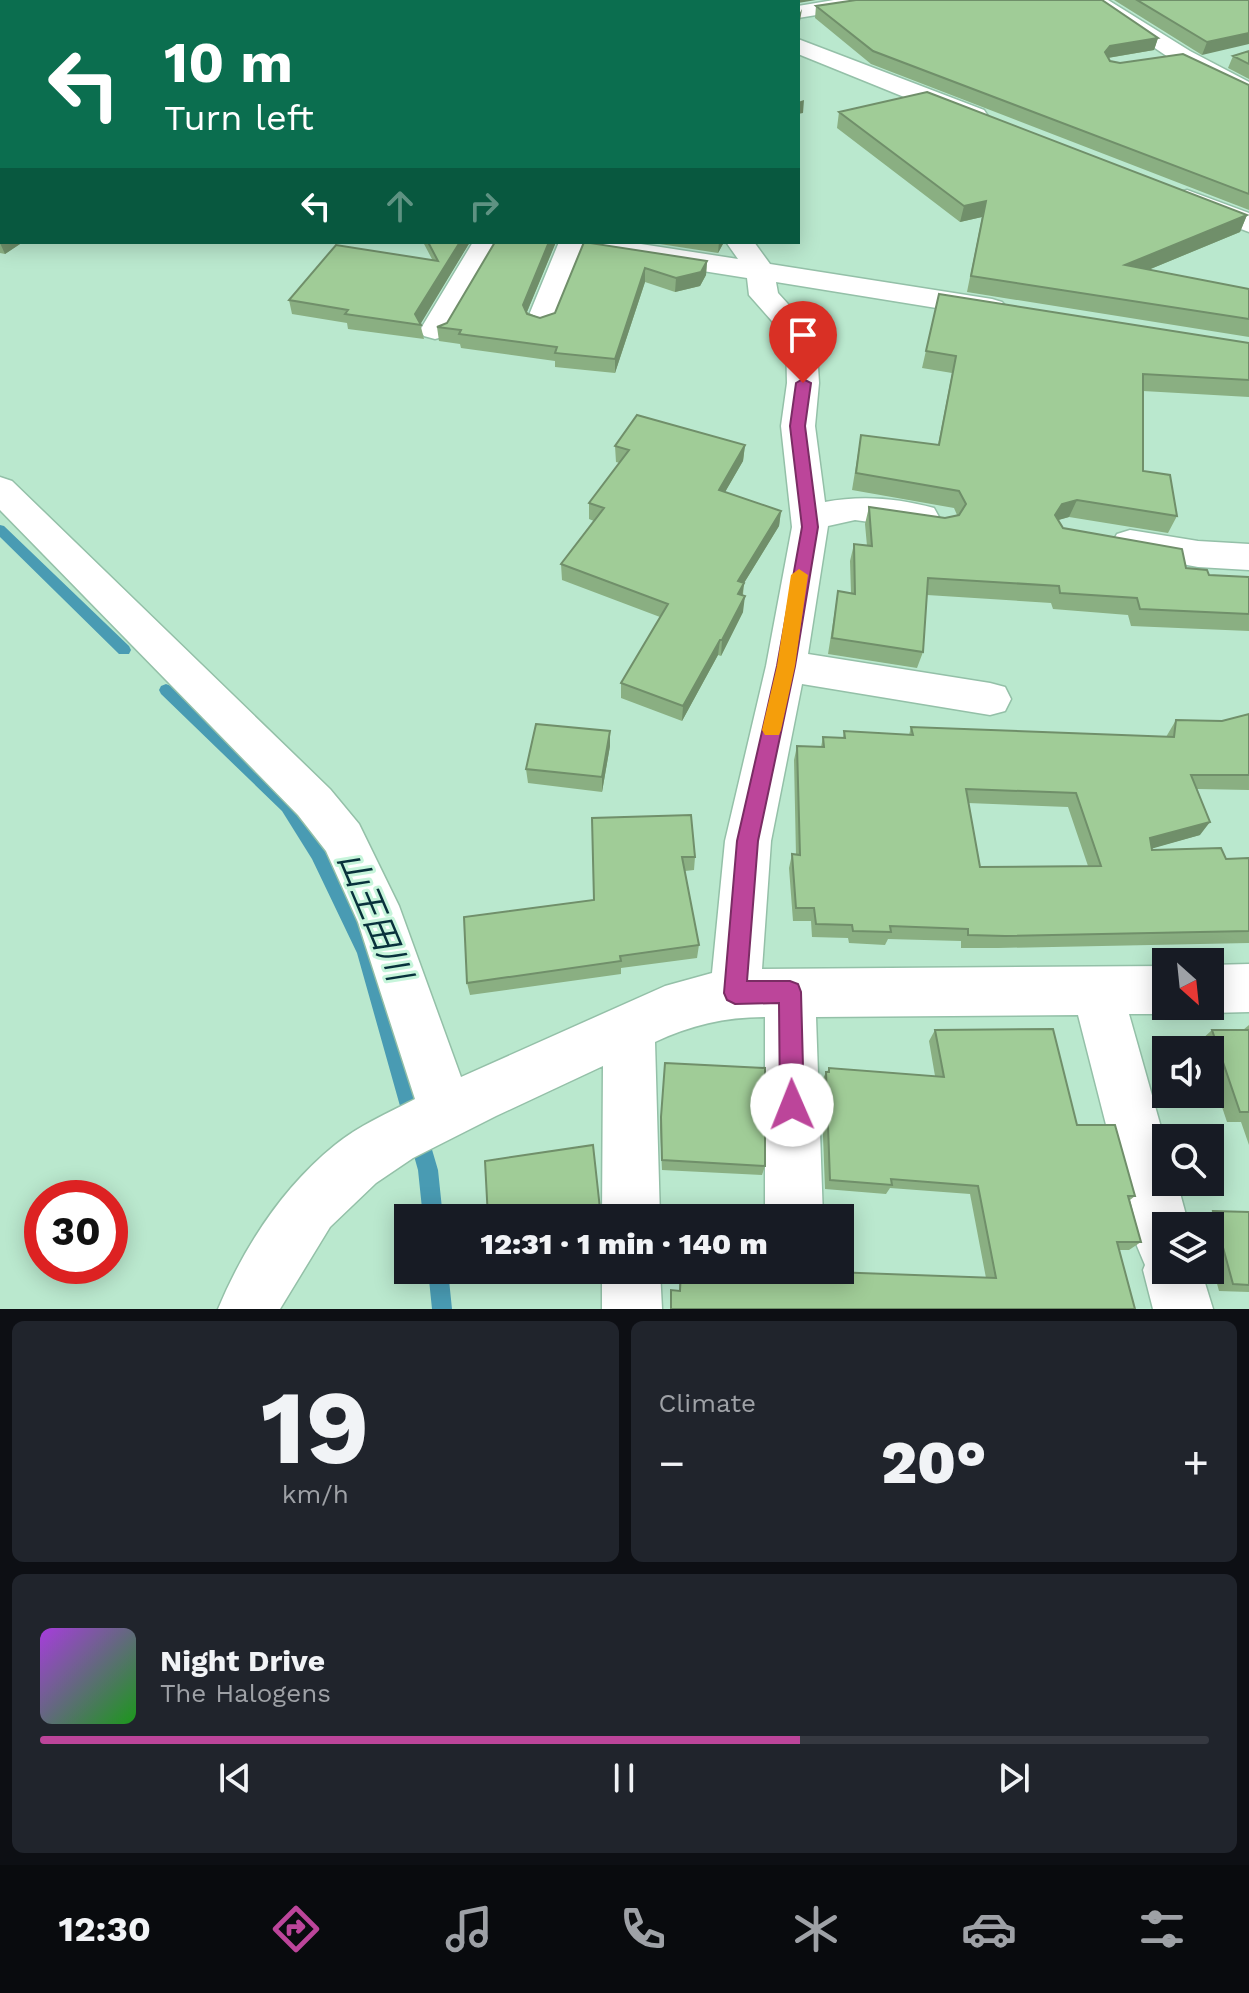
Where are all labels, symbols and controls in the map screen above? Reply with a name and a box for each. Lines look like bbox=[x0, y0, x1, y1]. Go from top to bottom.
text: 10 m bbox=[164, 30, 293, 96]
icon: left bbox=[32, 32, 136, 136]
text: Turn left bbox=[164, 97, 314, 139]
icon: left bbox=[294, 184, 338, 228]
icon: ahead bbox=[378, 184, 422, 228]
icon: right bbox=[462, 184, 506, 228]
pin bbox=[769, 301, 837, 383]
icon: arrive bbox=[781, 313, 825, 357]
water label: 山王田川 bbox=[330, 846, 421, 989]
north arrow bbox=[1152, 948, 1224, 1020]
map controls bbox=[1152, 948, 1224, 1284]
button: sound bbox=[1152, 1036, 1224, 1108]
position arrow bbox=[750, 1063, 834, 1147]
button: search bbox=[1152, 1124, 1224, 1196]
speed limit sign: 30 bbox=[24, 1180, 128, 1284]
button: layers bbox=[1152, 1212, 1224, 1284]
text: 12:31 · 1 min · 140 m bbox=[481, 1226, 768, 1261]
text: 19 bbox=[261, 1366, 370, 1488]
text: Climate bbox=[659, 1388, 756, 1418]
text: 20° bbox=[881, 1427, 987, 1498]
text: − bbox=[659, 1437, 685, 1489]
text: + bbox=[1182, 1437, 1209, 1489]
text: km/h bbox=[282, 1479, 349, 1509]
text: Night Drive bbox=[160, 1643, 325, 1678]
text: The Halogens bbox=[160, 1678, 331, 1708]
icon: previous bbox=[213, 1756, 257, 1800]
icon: pause bbox=[602, 1756, 646, 1800]
icon: next bbox=[992, 1756, 1036, 1800]
icon: directions bbox=[268, 1901, 324, 1957]
icon: music bbox=[441, 1901, 497, 1957]
icon: phone bbox=[615, 1901, 671, 1957]
icon: climate bbox=[788, 1901, 844, 1957]
icon: car bbox=[961, 1901, 1017, 1957]
icon: filters bbox=[1134, 1901, 1190, 1957]
text: 12:30 bbox=[59, 1908, 151, 1950]

